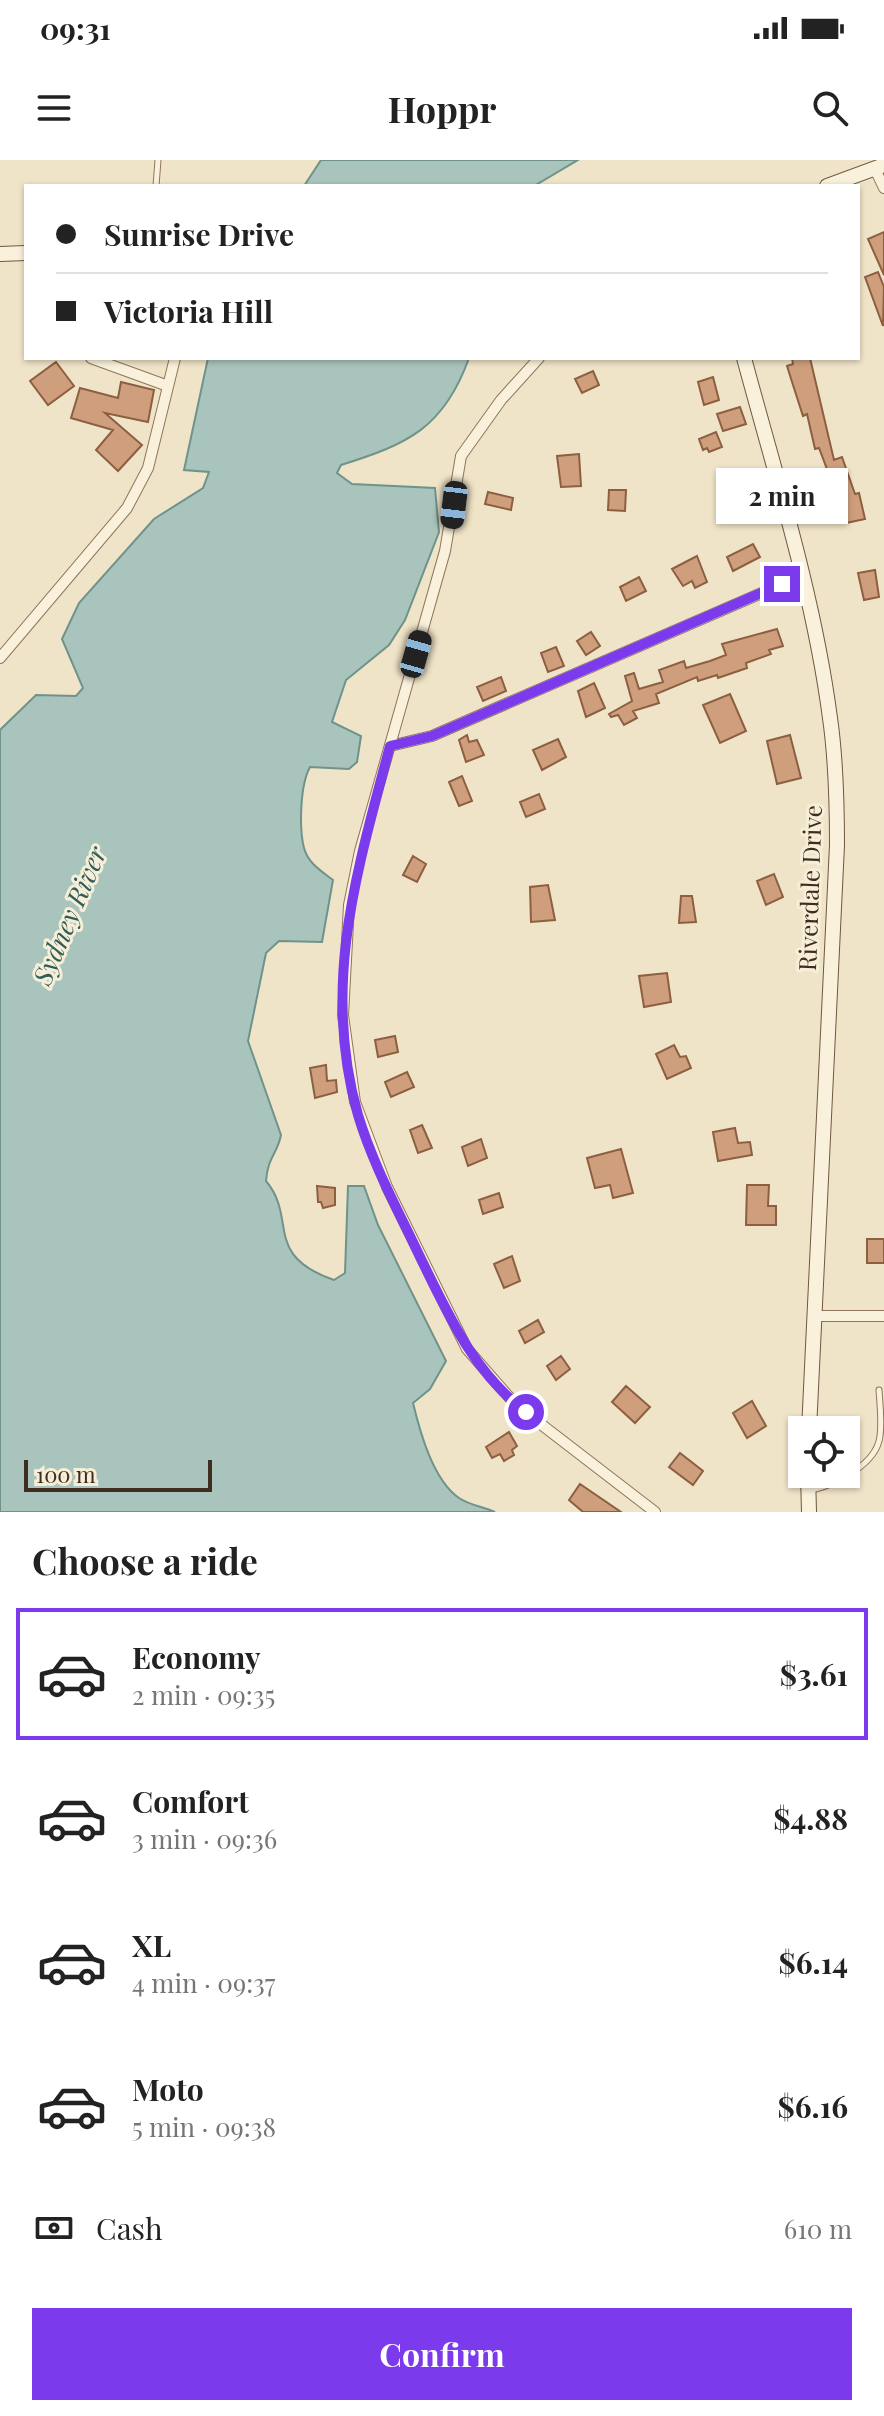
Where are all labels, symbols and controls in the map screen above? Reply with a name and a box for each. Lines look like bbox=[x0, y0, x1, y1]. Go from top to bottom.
text: 09:31 bbox=[40, 8, 111, 48]
text: Hoppr bbox=[388, 84, 496, 132]
icon: menu bbox=[32, 86, 76, 130]
icon: search bbox=[808, 86, 852, 130]
text: Sunrise Drive bbox=[104, 214, 294, 254]
text: Victoria Hill bbox=[104, 291, 273, 331]
callout: 2 min bbox=[716, 468, 848, 524]
text: 2 min bbox=[748, 478, 816, 513]
car bbox=[439, 480, 469, 530]
route end bbox=[764, 566, 800, 602]
car bbox=[398, 628, 434, 680]
street label: Riverdale Drive bbox=[790, 805, 828, 971]
water label: Sydney River bbox=[23, 840, 114, 991]
route start bbox=[508, 1394, 544, 1430]
map controls bbox=[788, 1416, 860, 1488]
button: locate bbox=[788, 1416, 860, 1488]
scale bar bbox=[24, 1456, 212, 1492]
text: 100 m bbox=[36, 1459, 96, 1489]
text: Choose a ride bbox=[32, 1536, 258, 1584]
text: Economy bbox=[132, 1637, 261, 1677]
icon: car bbox=[36, 1638, 108, 1710]
text: $3.61 bbox=[780, 1654, 848, 1694]
text: 2 min · 09:35 bbox=[132, 1677, 275, 1712]
text: Comfort bbox=[132, 1781, 249, 1821]
icon: car bbox=[36, 1782, 108, 1854]
text: $4.88 bbox=[773, 1798, 848, 1838]
text: 3 min · 09:36 bbox=[132, 1821, 277, 1856]
text: XL bbox=[132, 1925, 171, 1965]
icon: car bbox=[36, 1926, 108, 1998]
text: $6.14 bbox=[779, 1942, 848, 1982]
text: 4 min · 09:37 bbox=[132, 1965, 275, 2000]
text: Moto bbox=[132, 2069, 204, 2109]
icon: car bbox=[36, 2070, 108, 2142]
text: $6.16 bbox=[778, 2086, 848, 2126]
text: 5 min · 09:38 bbox=[132, 2109, 276, 2144]
icon: cash bbox=[32, 2206, 76, 2250]
text: Cash bbox=[96, 2208, 163, 2248]
text: 610 m bbox=[784, 2211, 852, 2246]
button: Confirm bbox=[32, 2308, 852, 2400]

